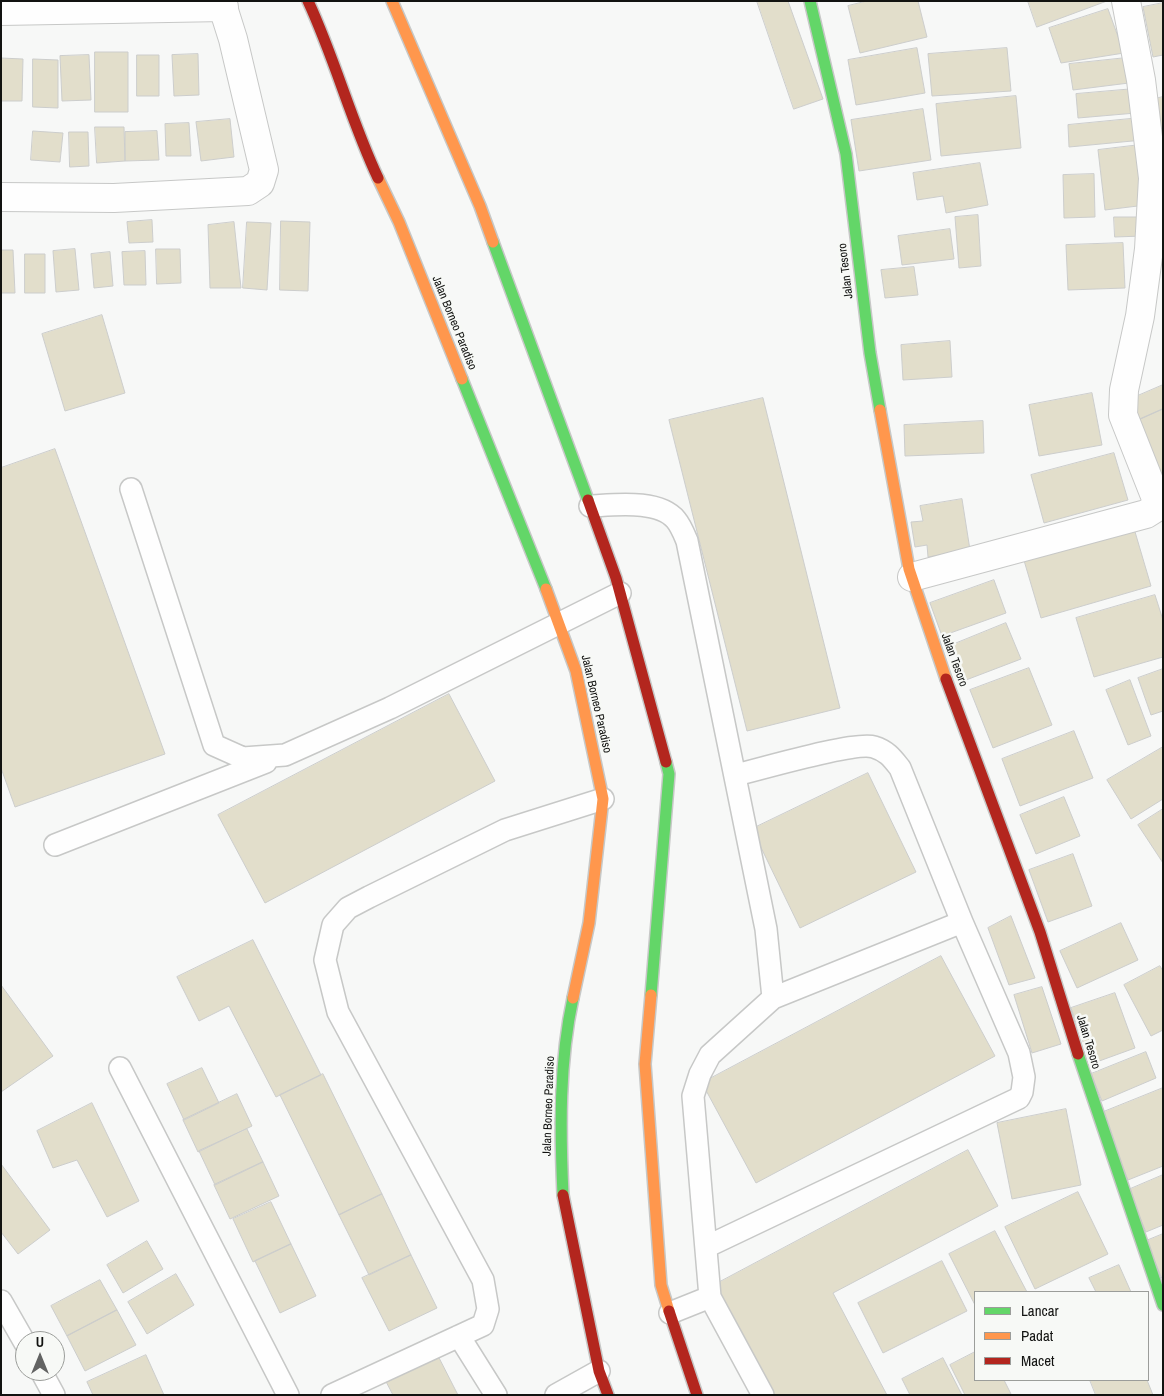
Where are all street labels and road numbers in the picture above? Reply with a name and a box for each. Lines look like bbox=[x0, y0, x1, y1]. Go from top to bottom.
street label: Jalan Tesoro bbox=[835, 242, 857, 300]
street label: Jalan Borneo Paradiso bbox=[429, 274, 479, 372]
street label: Jalan Tesoro bbox=[938, 631, 970, 689]
street label: Jalan Borneo Paradiso bbox=[578, 654, 614, 754]
street label: Jalan Tesoro bbox=[1073, 1013, 1103, 1071]
street label: Jalan Borneo Paradiso bbox=[540, 1056, 558, 1156]

